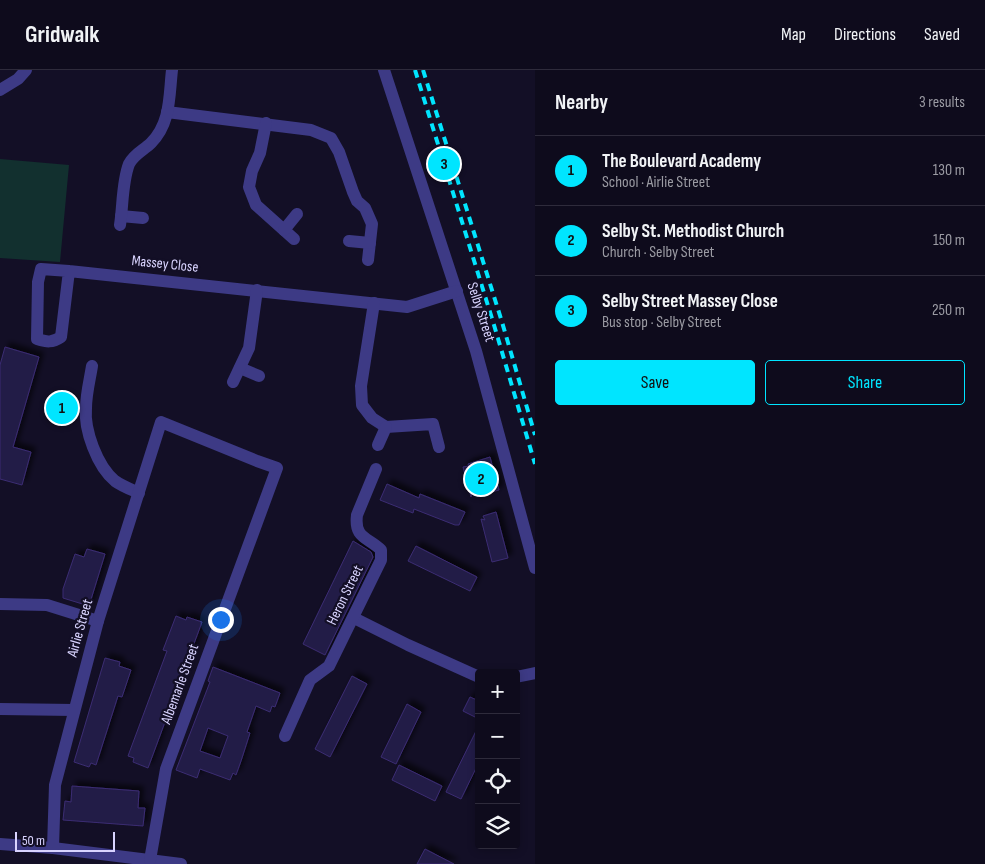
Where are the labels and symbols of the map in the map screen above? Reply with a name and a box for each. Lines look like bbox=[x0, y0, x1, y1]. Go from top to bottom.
pin: 3 bbox=[428, 145, 460, 183]
street label: Massey Close bbox=[131, 251, 199, 277]
street label: Selby Street bbox=[463, 280, 500, 344]
pin: 1 bbox=[46, 389, 78, 427]
pin: 2 bbox=[465, 460, 497, 498]
street label: Heron Street bbox=[322, 562, 368, 628]
street label: Airlie Street bbox=[62, 596, 97, 660]
your location bbox=[208, 607, 234, 633]
street label: Albemarle Street bbox=[156, 641, 203, 728]
scale bar bbox=[15, 829, 115, 852]

